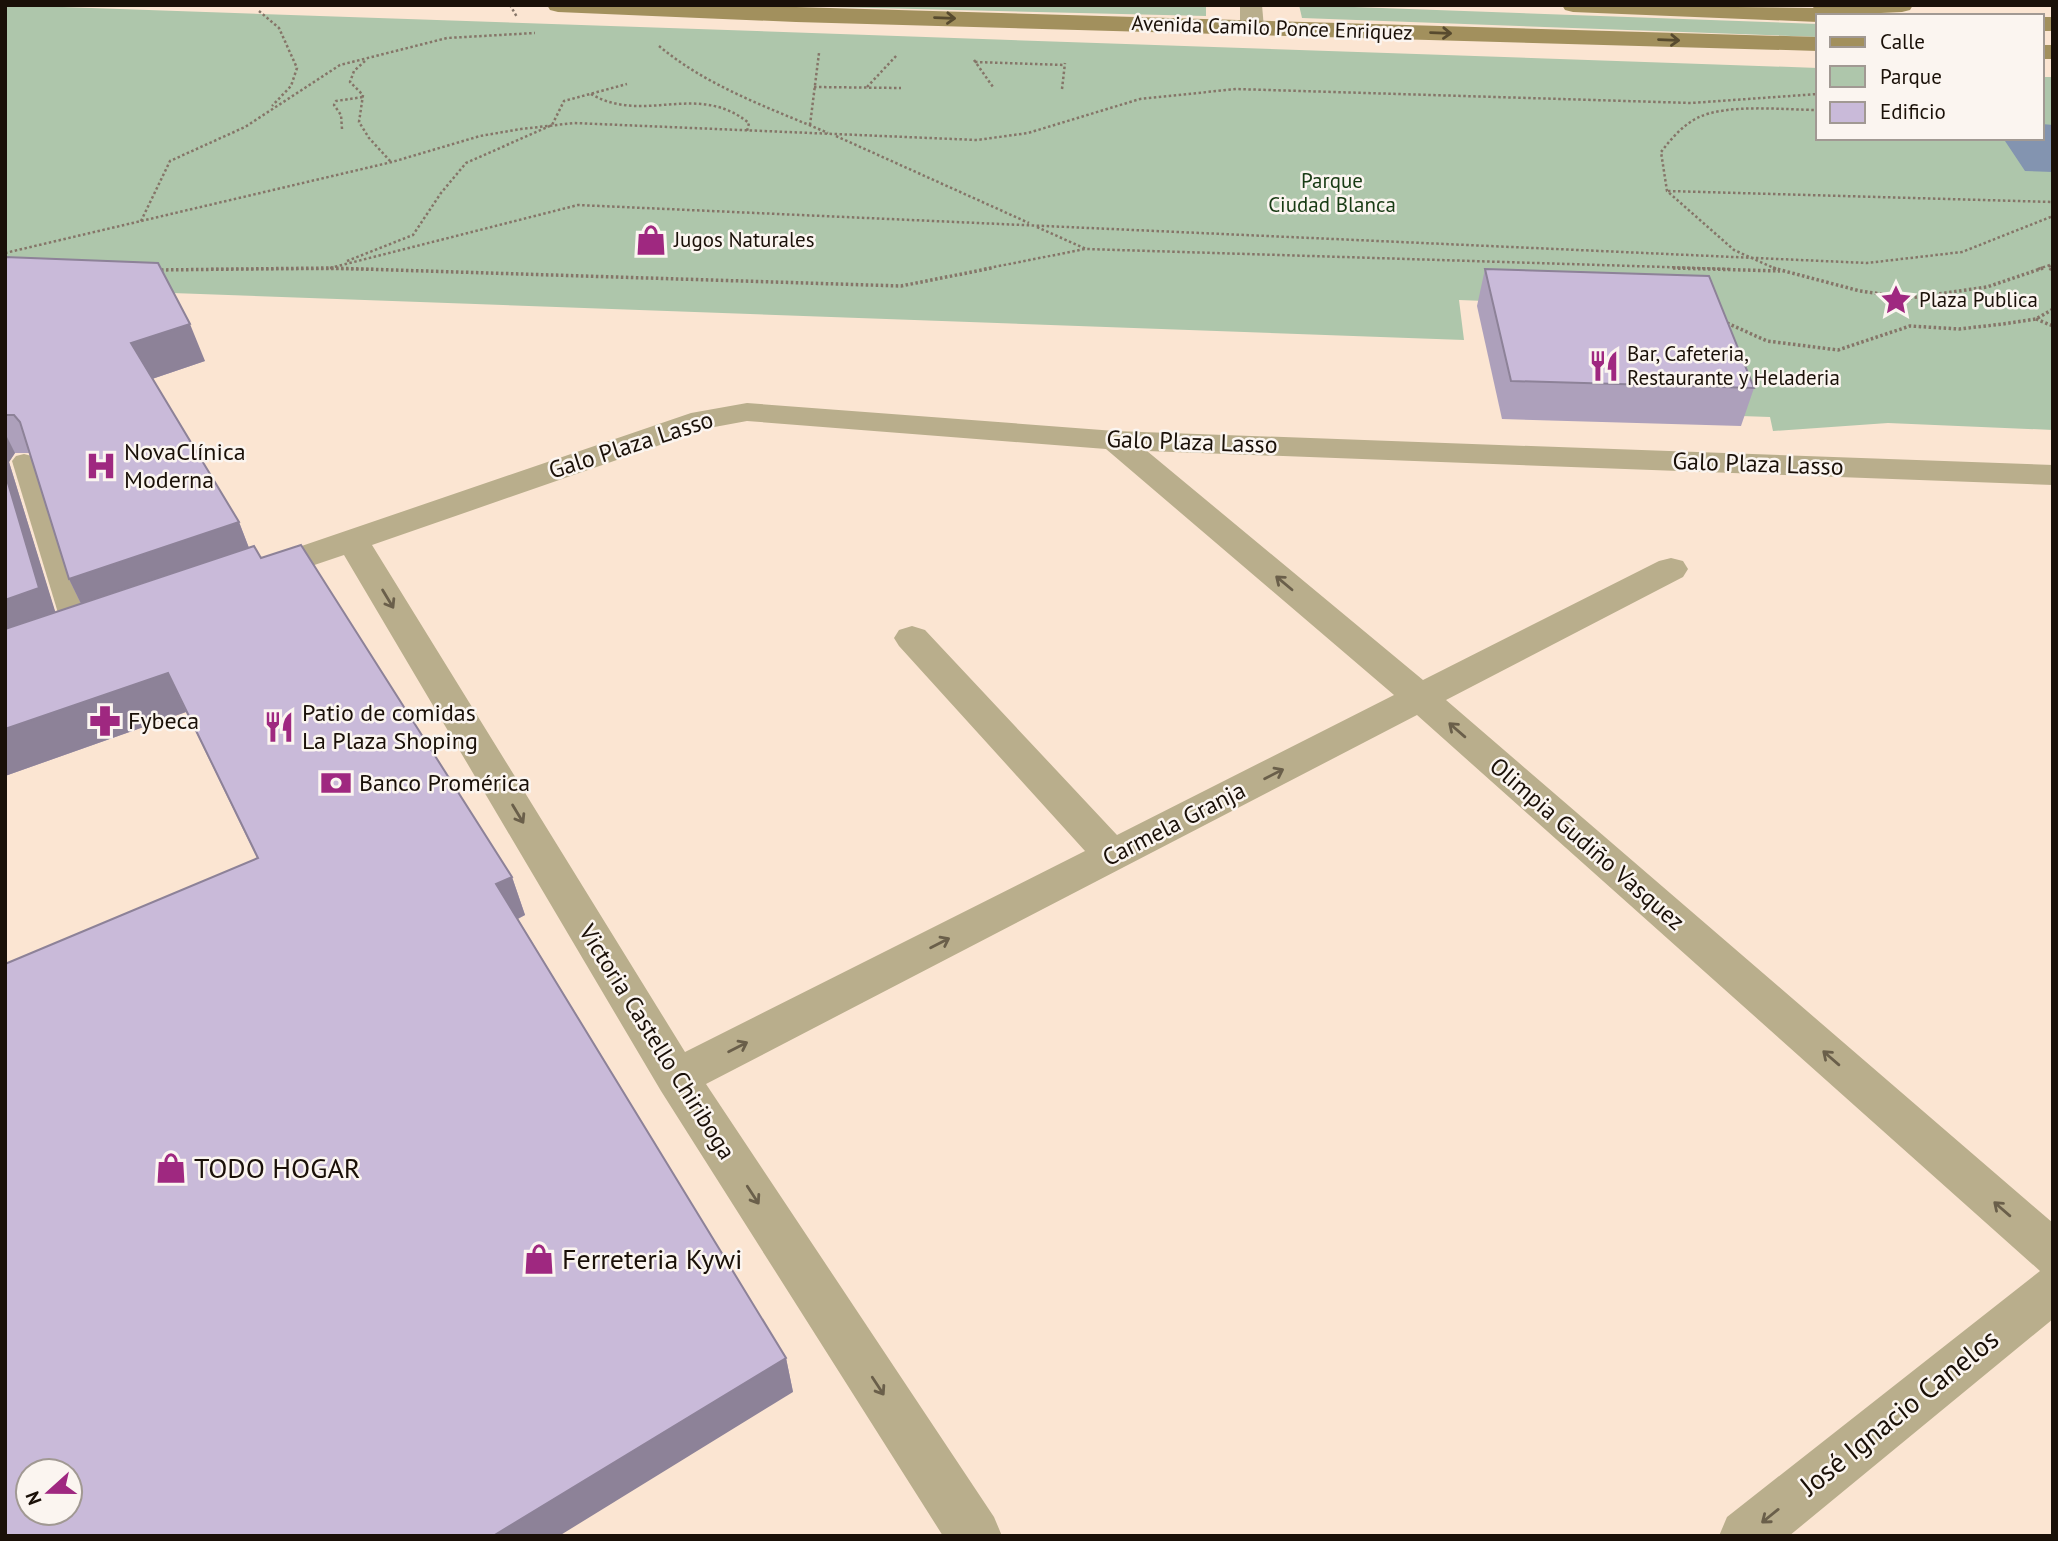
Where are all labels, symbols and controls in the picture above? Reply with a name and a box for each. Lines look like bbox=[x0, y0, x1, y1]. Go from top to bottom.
street label: Avenida Camilo Ponce Enriquez bbox=[1131, 9, 1413, 46]
one-way arrow bbox=[933, 12, 956, 25]
legend bbox=[1816, 14, 2044, 140]
one-way arrow bbox=[1430, 26, 1453, 40]
text: Calle bbox=[1880, 28, 1925, 55]
one-way arrow bbox=[1657, 33, 1680, 46]
text: Parque bbox=[1880, 63, 1942, 90]
text: Edificio bbox=[1880, 98, 1946, 125]
park label: Parque Ciudad Blanca bbox=[1268, 167, 1396, 218]
shop icon: Jugos Naturales bbox=[634, 223, 668, 257]
place label: Jugos Naturales bbox=[673, 226, 815, 253]
place icon: Plaza Publica bbox=[1879, 283, 1913, 317]
place label: Plaza Publica bbox=[1919, 286, 2038, 313]
place label: Bar, Cafeteria, Restaurante y Heladeria bbox=[1627, 340, 1840, 391]
restaurant icon: Bar, Cafeteria, Restaurante y Heladeria bbox=[1587, 349, 1621, 383]
street label: Galo Plaza Lasso bbox=[545, 403, 717, 486]
street label: Galo Plaza Lasso bbox=[1106, 423, 1278, 460]
place label: NovaClínica Moderna bbox=[124, 436, 246, 495]
street label: Galo Plaza Lasso bbox=[1672, 445, 1844, 482]
hospital icon: NovaClínica Moderna bbox=[84, 449, 118, 483]
one-way arrow bbox=[1276, 575, 1294, 591]
one-way arrow bbox=[381, 588, 395, 608]
place label: Patio de comidas La Plaza Shoping bbox=[302, 697, 478, 756]
pharmacy icon: Fybeca bbox=[88, 704, 122, 738]
place label: Fybeca bbox=[128, 705, 199, 736]
restaurant icon: Patio de comidas La Plaza Shoping bbox=[262, 710, 296, 744]
one-way arrow bbox=[1449, 722, 1467, 738]
street label: Olimpia Gudiño Vasquez bbox=[1483, 750, 1691, 937]
bank icon: Banco Promérica bbox=[319, 766, 353, 800]
one-way arrow bbox=[1263, 766, 1284, 780]
place label: Banco Promérica bbox=[359, 767, 530, 798]
street label: Carmela Granja bbox=[1097, 774, 1251, 873]
one-way arrow bbox=[511, 804, 525, 824]
street label: Victoria Castello Chiriboga bbox=[572, 917, 743, 1165]
one-way arrow bbox=[929, 936, 950, 950]
one-way arrow bbox=[727, 1039, 747, 1053]
one-way arrow bbox=[1822, 1050, 1840, 1066]
place label: TODO HOGAR bbox=[194, 1149, 360, 1186]
shop icon: TODO HOGAR bbox=[154, 1151, 188, 1185]
one-way arrow bbox=[747, 1185, 761, 1205]
one-way arrow bbox=[1993, 1201, 2011, 1217]
place label: Ferreteria Kywi bbox=[562, 1240, 743, 1277]
shop icon: Ferreteria Kywi bbox=[522, 1242, 556, 1276]
street label: José Ignacio Canelos bbox=[1791, 1320, 2006, 1504]
one-way arrow bbox=[870, 1376, 885, 1395]
north arrow bbox=[14, 1457, 84, 1527]
text: N bbox=[20, 1488, 47, 1508]
one-way arrow bbox=[1762, 1508, 1780, 1524]

